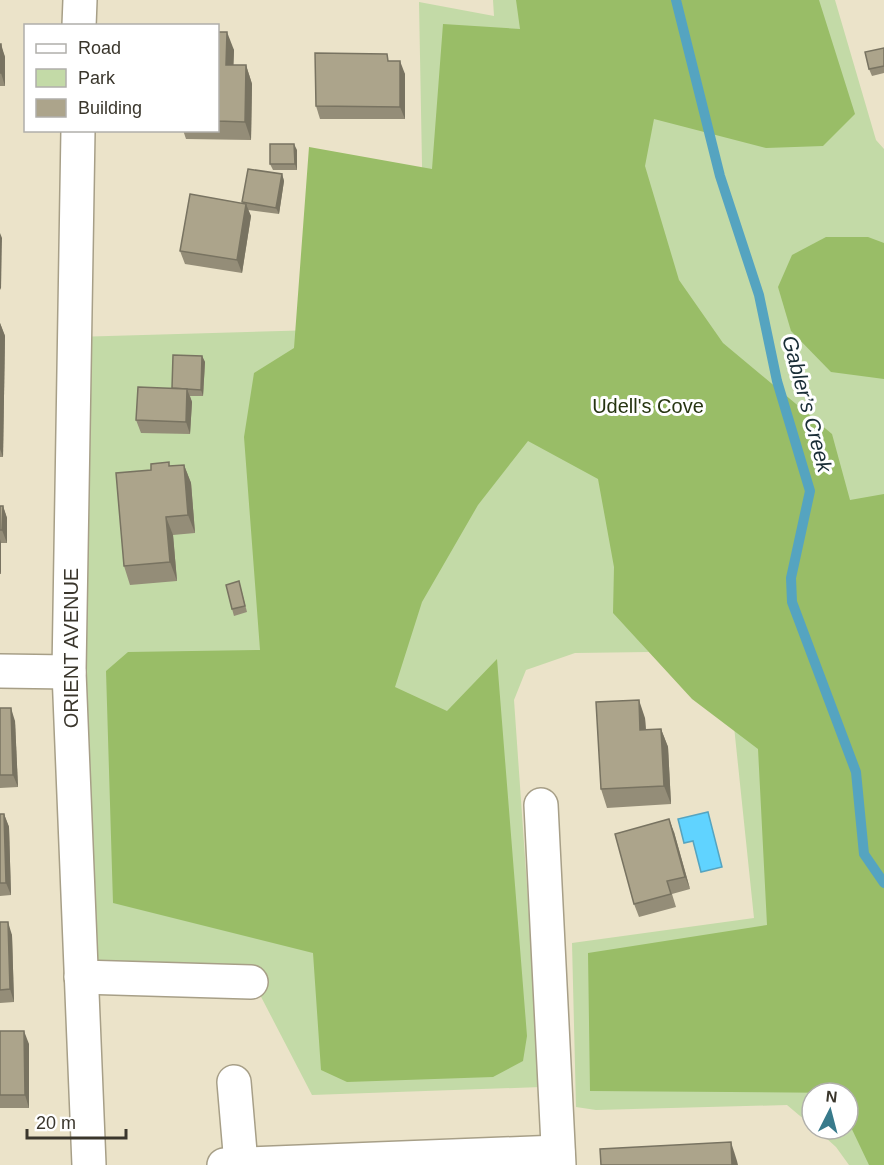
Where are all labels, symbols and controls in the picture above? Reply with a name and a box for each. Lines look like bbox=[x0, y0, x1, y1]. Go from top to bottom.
legend bbox=[24, 24, 219, 132]
text: Road bbox=[78, 38, 121, 58]
text: Park bbox=[78, 68, 116, 88]
text: Building bbox=[78, 98, 142, 118]
water label: Gabler’s Creek bbox=[778, 333, 837, 476]
park label: Udell's Cove bbox=[592, 395, 704, 417]
street label: ORIENT AVENUE bbox=[60, 568, 82, 728]
north arrow bbox=[800, 1081, 860, 1141]
text: N bbox=[825, 1088, 838, 1106]
scale bar bbox=[27, 1102, 126, 1140]
text: 20 m bbox=[36, 1113, 76, 1133]

